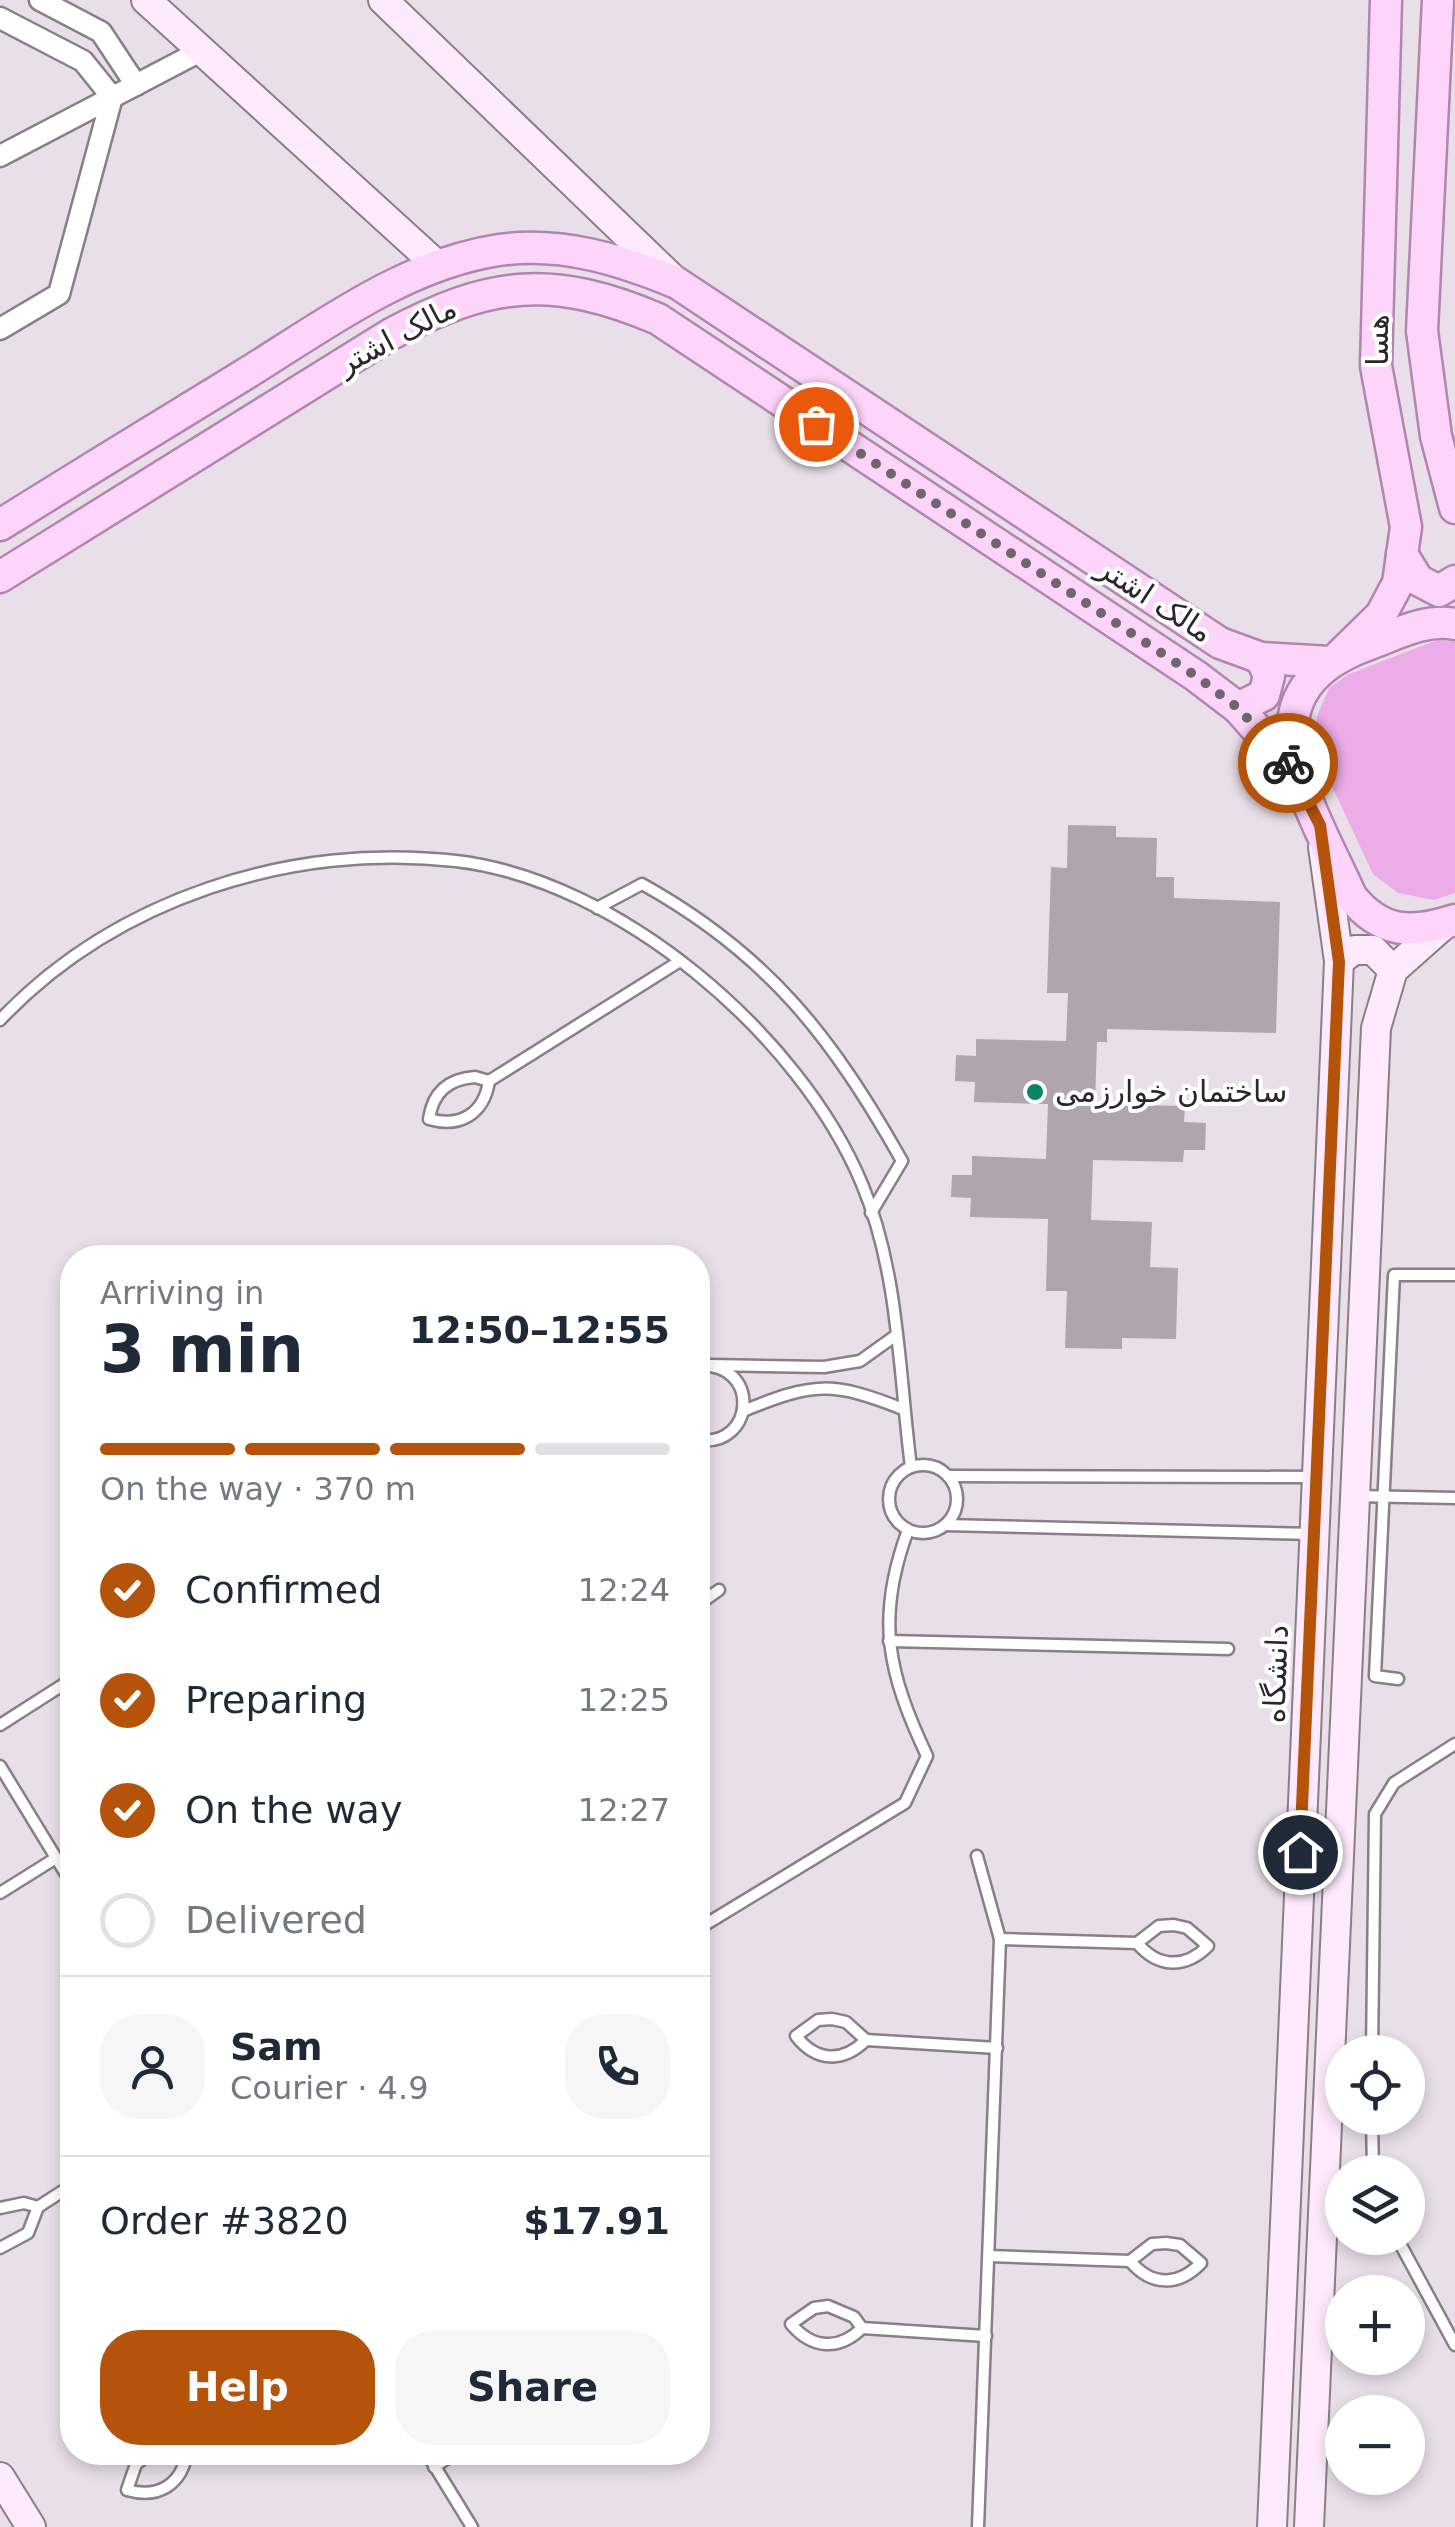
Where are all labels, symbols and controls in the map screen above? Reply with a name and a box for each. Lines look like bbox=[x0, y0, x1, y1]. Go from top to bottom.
street label: مالک اشتر bbox=[329, 290, 462, 382]
street label: هسا bbox=[1360, 314, 1395, 366]
pin bbox=[774, 382, 859, 467]
icon: bag bbox=[789, 397, 844, 452]
street label: مالک اشتر bbox=[1090, 548, 1219, 650]
courier bbox=[1238, 713, 1338, 813]
icon: bike bbox=[1261, 736, 1316, 791]
place label: ساختمان خوارزمی bbox=[1055, 1074, 1287, 1109]
marker: ساختمان خوارزمی bbox=[1024, 1081, 1046, 1103]
text: Arriving in bbox=[100, 1274, 264, 1312]
text: 12:50–12:55 bbox=[409, 1308, 670, 1352]
text: 3 min bbox=[100, 1312, 304, 1387]
text: On the way · 370 m bbox=[100, 1470, 416, 1508]
icon: check bbox=[100, 1563, 155, 1618]
text: Confirmed bbox=[185, 1568, 382, 1612]
text: 12:24 bbox=[578, 1571, 670, 1609]
street label: دانشگاه bbox=[1256, 1624, 1295, 1724]
icon: check bbox=[100, 1673, 155, 1728]
text: Preparing bbox=[185, 1678, 367, 1722]
text: 12:25 bbox=[578, 1681, 670, 1719]
icon: check bbox=[100, 1783, 155, 1838]
text: On the way bbox=[185, 1788, 402, 1832]
text: 12:27 bbox=[578, 1791, 670, 1829]
pin bbox=[1258, 1810, 1343, 1895]
icon: home bbox=[1273, 1825, 1328, 1880]
text: Delivered bbox=[185, 1898, 367, 1942]
button: person bbox=[100, 2014, 205, 2119]
button: phone bbox=[565, 2014, 670, 2119]
text: Sam bbox=[230, 2025, 323, 2069]
map controls bbox=[1325, 2035, 1425, 2495]
button: locate bbox=[1325, 2035, 1425, 2135]
text: Courier · 4.9 bbox=[230, 2069, 429, 2107]
button: layers bbox=[1325, 2155, 1425, 2255]
text: Order #3820 bbox=[100, 2199, 349, 2243]
text: $17.91 bbox=[523, 2199, 670, 2243]
button: + bbox=[1325, 2275, 1425, 2375]
button: Help bbox=[100, 2330, 375, 2445]
button: Share bbox=[395, 2330, 670, 2445]
button: − bbox=[1325, 2395, 1425, 2495]

